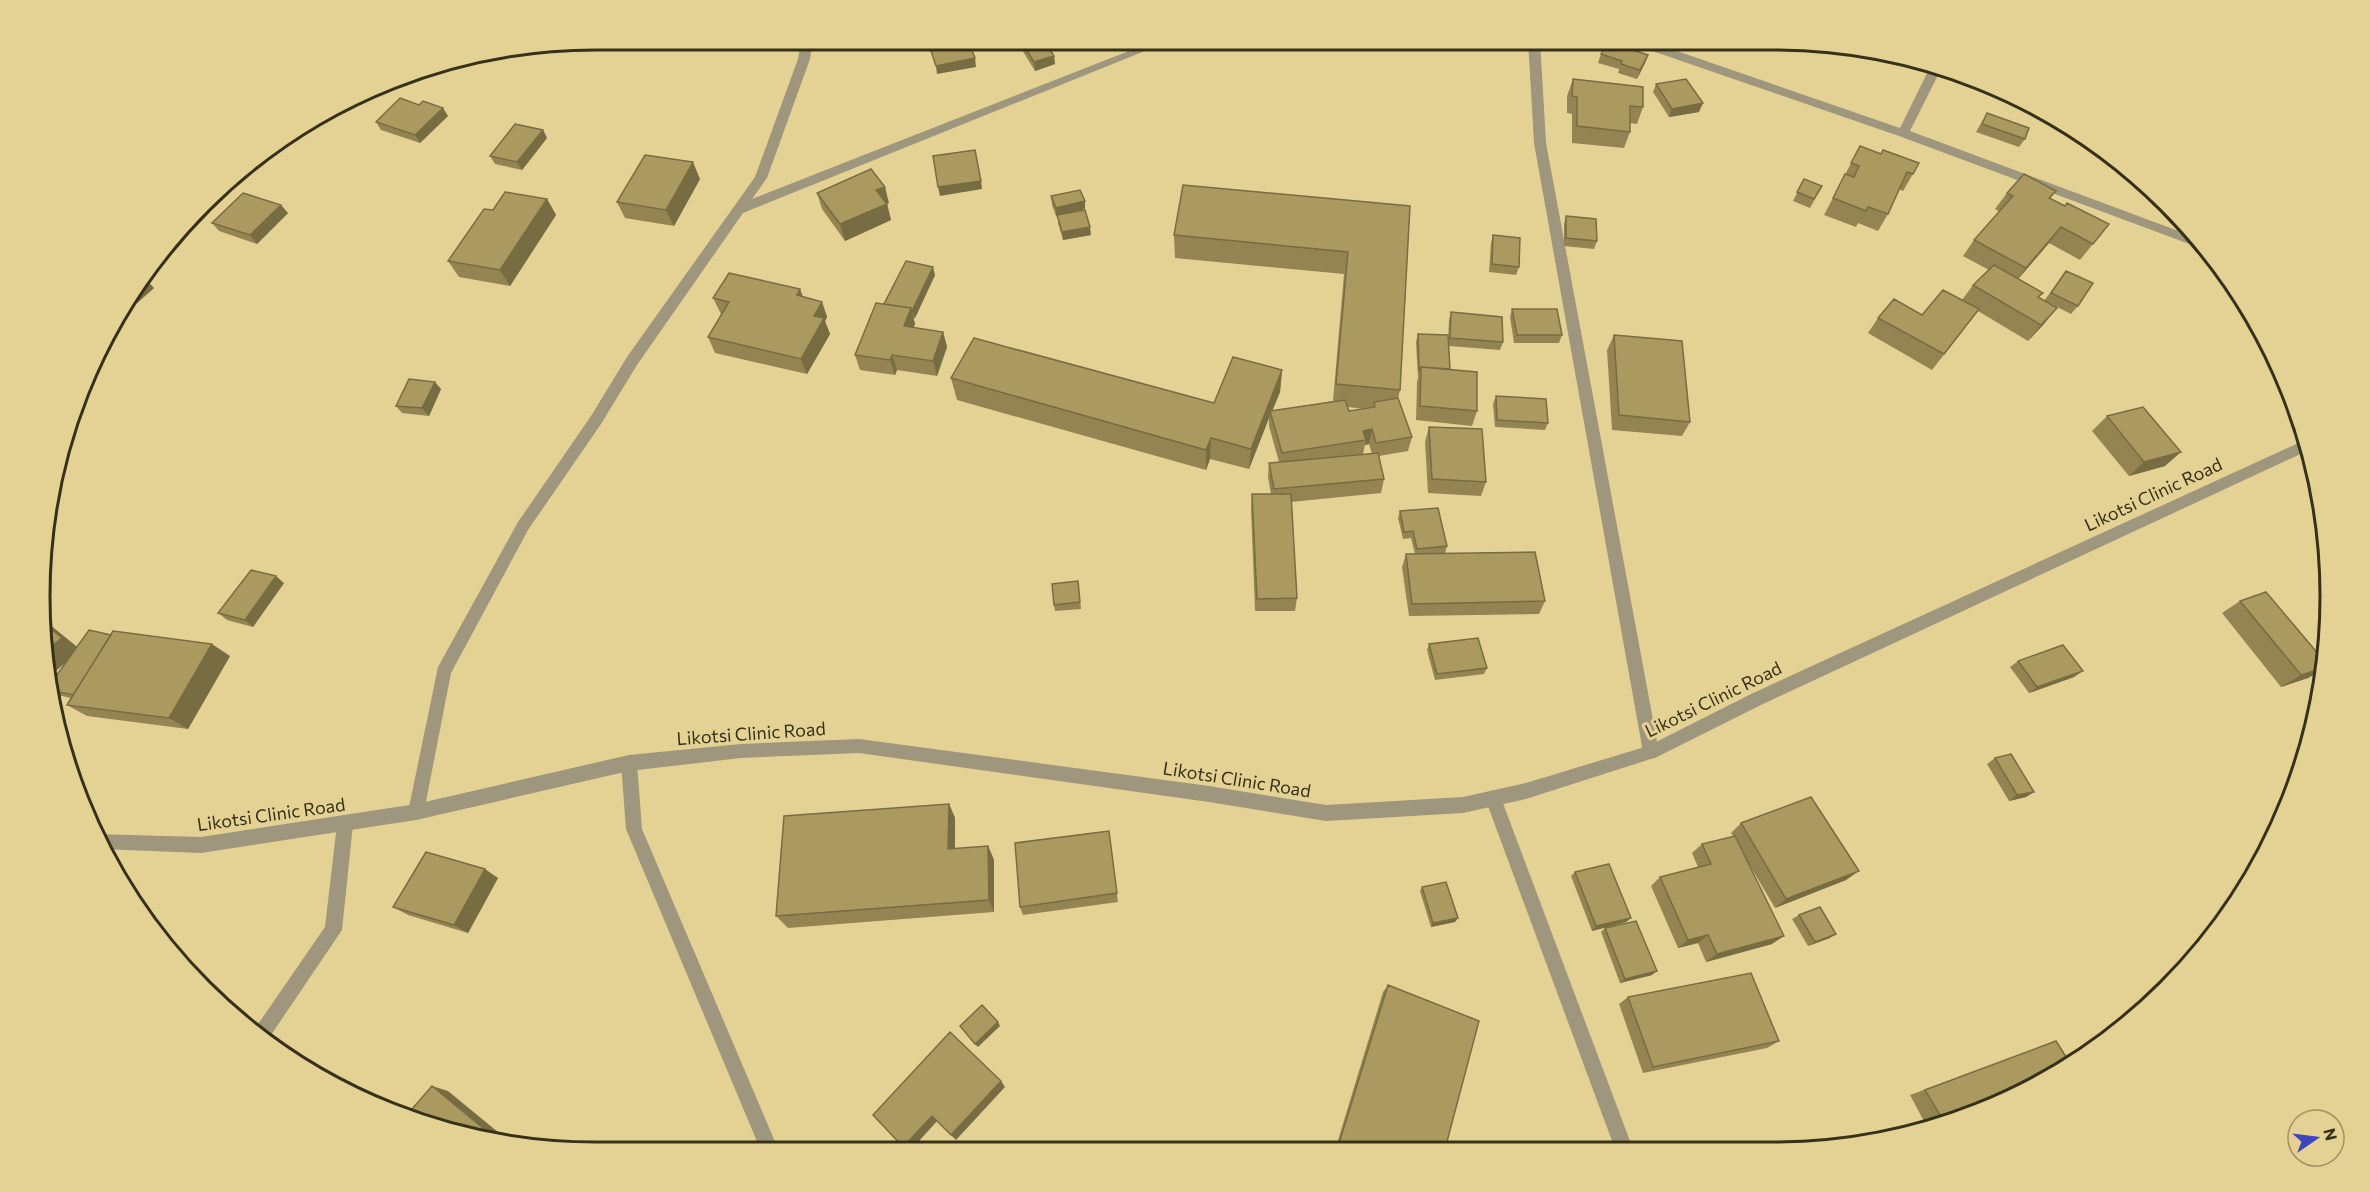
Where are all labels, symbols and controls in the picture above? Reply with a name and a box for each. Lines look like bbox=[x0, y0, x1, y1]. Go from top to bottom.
street label: Likotsi Clinic Road bbox=[2081, 452, 2225, 536]
street label: Likotsi Clinic Road bbox=[1641, 656, 1785, 742]
street label: Likotsi Clinic Road bbox=[676, 717, 826, 749]
street label: Likotsi Clinic Road bbox=[1161, 756, 1313, 802]
street label: Likotsi Clinic Road bbox=[195, 793, 347, 835]
north arrow bbox=[2286, 1108, 2346, 1168]
text: N bbox=[2320, 1126, 2342, 1142]

